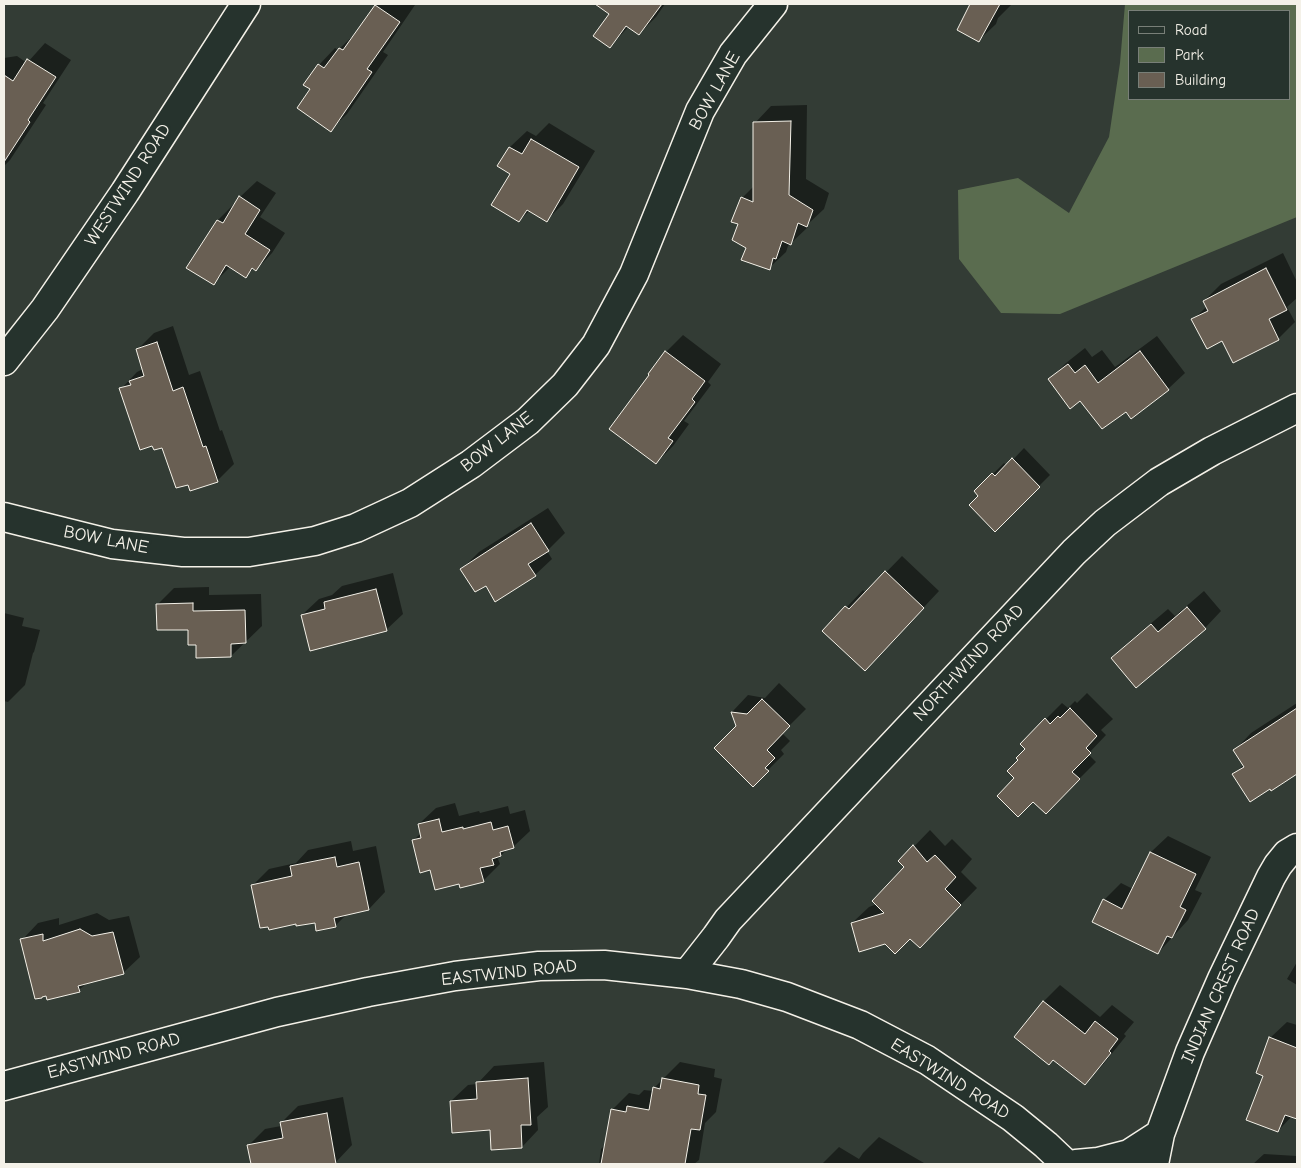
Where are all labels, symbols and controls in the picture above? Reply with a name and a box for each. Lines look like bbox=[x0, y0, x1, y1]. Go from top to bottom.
legend bbox=[1128, 10, 1291, 100]
text: Road bbox=[1175, 21, 1207, 39]
text: Park bbox=[1175, 46, 1204, 64]
street label: BOW LANE bbox=[685, 48, 745, 134]
text: Building bbox=[1175, 71, 1226, 89]
street label: WESTWIND ROAD bbox=[80, 120, 176, 250]
street label: BOW LANE bbox=[456, 407, 538, 477]
street label: BOW LANE bbox=[62, 521, 150, 559]
street label: NORTHWIND ROAD bbox=[909, 600, 1029, 726]
street label: INDIAN CREST ROAD bbox=[1177, 905, 1265, 1067]
street label: EASTWIND ROAD bbox=[440, 955, 578, 991]
street label: EASTWIND ROAD bbox=[45, 1028, 183, 1084]
street label: EASTWIND ROAD bbox=[886, 1034, 1014, 1124]

